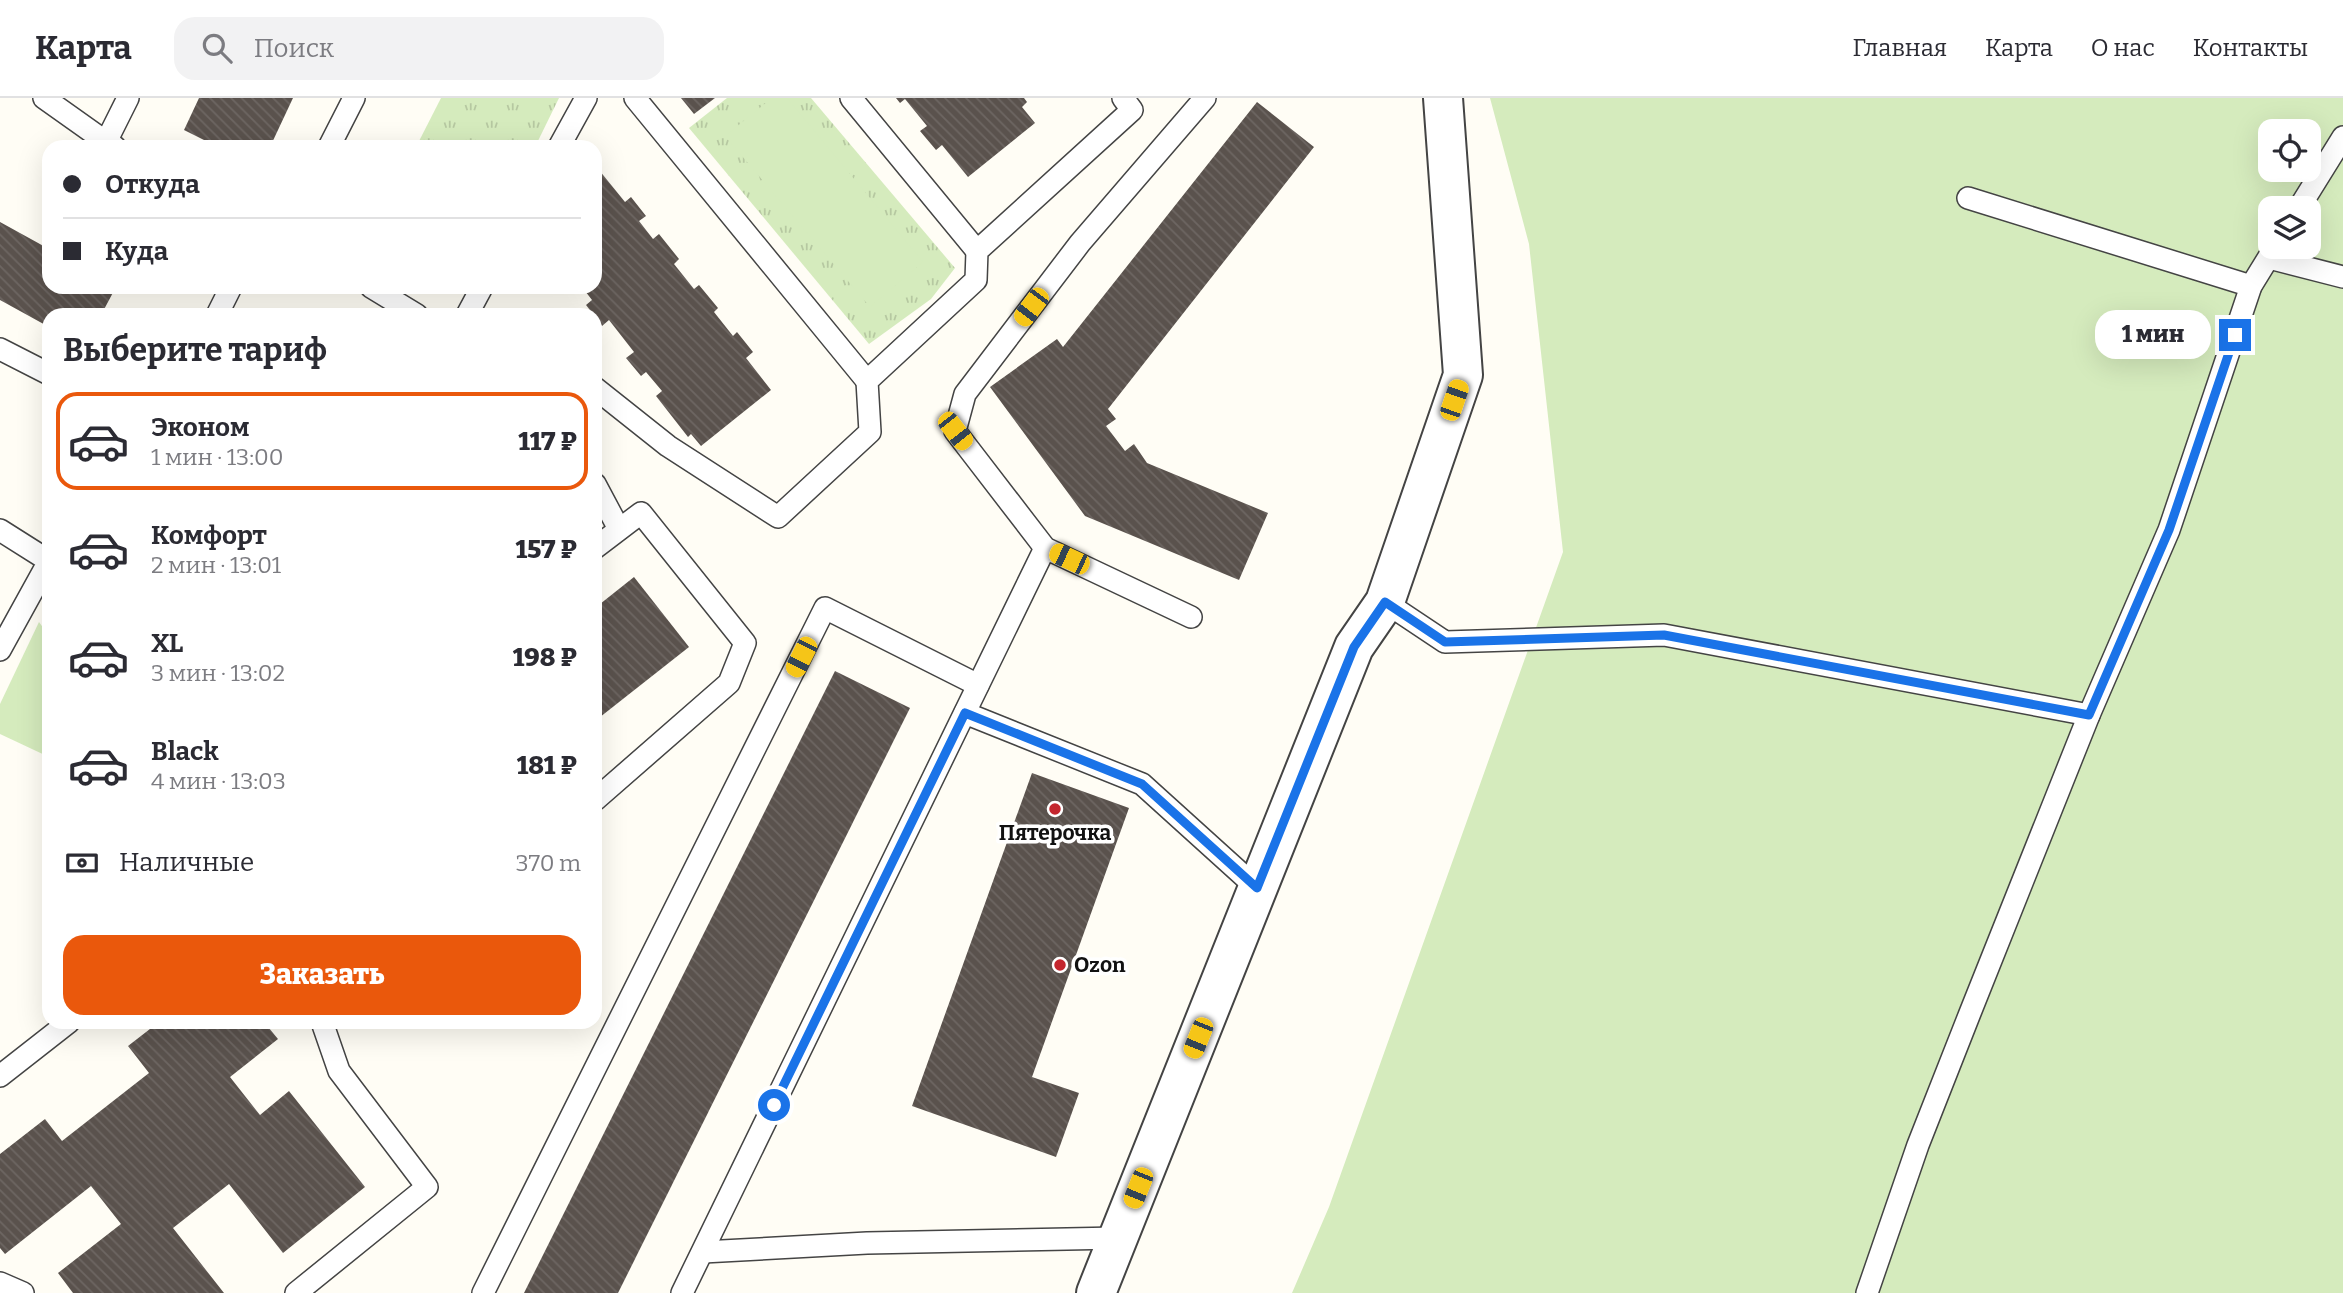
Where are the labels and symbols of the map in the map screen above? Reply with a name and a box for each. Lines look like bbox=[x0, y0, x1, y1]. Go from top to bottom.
car bbox=[1010, 284, 1053, 330]
callout: 1 мин bbox=[2095, 310, 2210, 360]
route end bbox=[2219, 319, 2251, 351]
car bbox=[1438, 377, 1471, 423]
car bbox=[934, 408, 977, 454]
car bbox=[1046, 541, 1093, 577]
car bbox=[783, 634, 820, 680]
marker: Пятерочка bbox=[1047, 801, 1063, 817]
place label: Пятерочка bbox=[999, 820, 1111, 846]
place label: Ozon bbox=[1074, 952, 1126, 978]
marker: Ozon bbox=[1052, 957, 1068, 973]
car bbox=[1181, 1015, 1216, 1061]
route start bbox=[758, 1089, 790, 1121]
car bbox=[1121, 1165, 1156, 1211]

